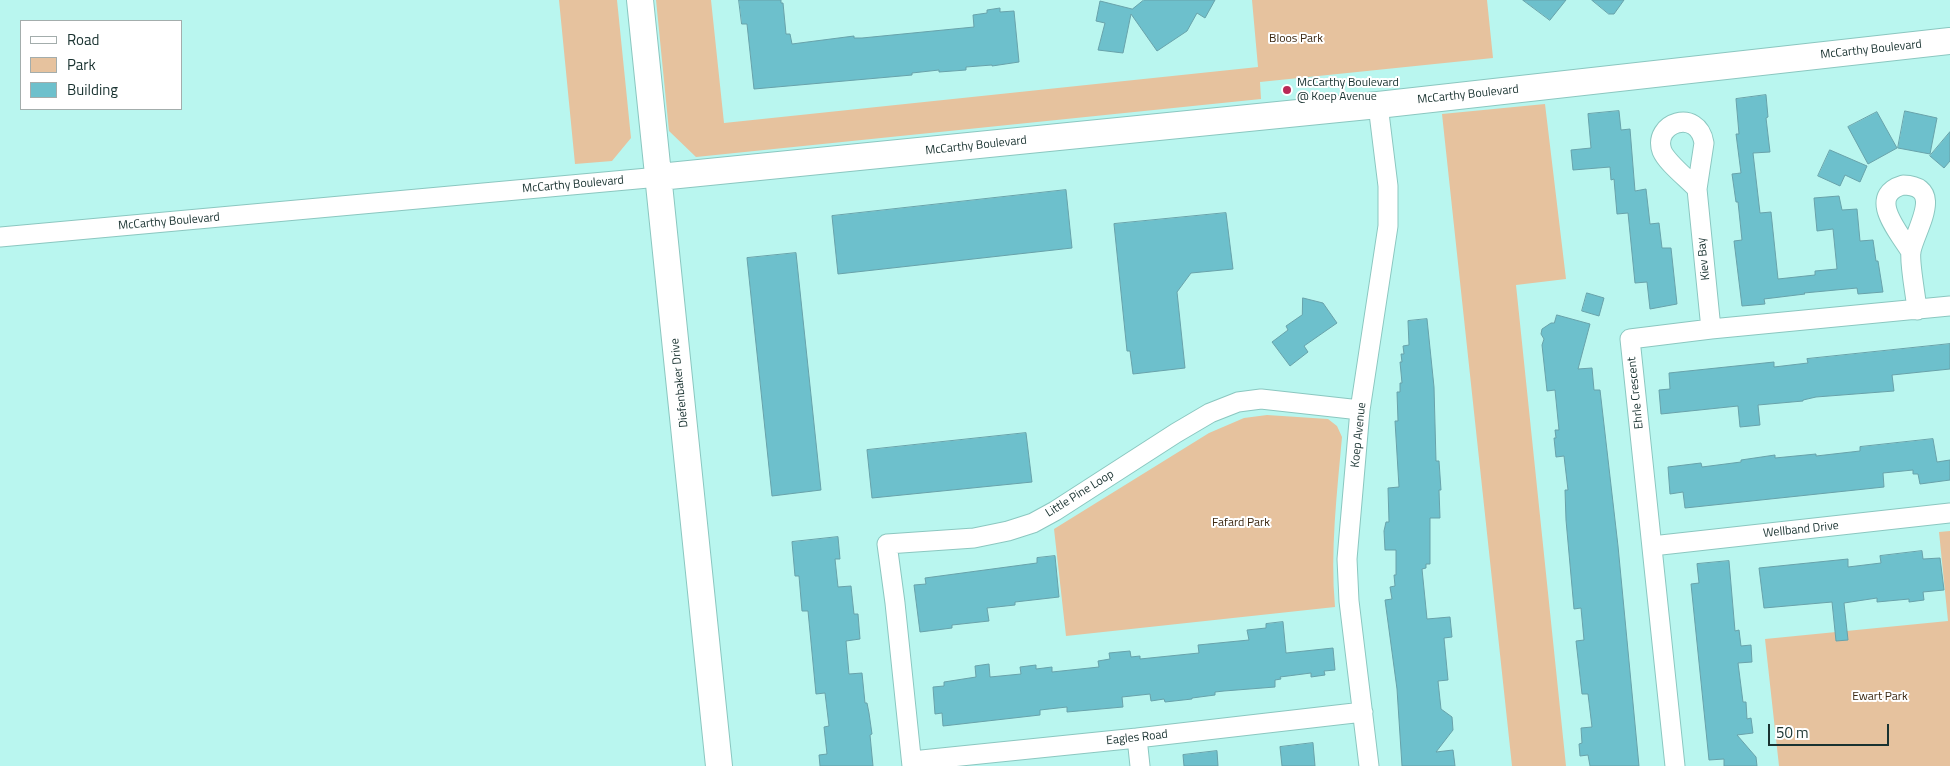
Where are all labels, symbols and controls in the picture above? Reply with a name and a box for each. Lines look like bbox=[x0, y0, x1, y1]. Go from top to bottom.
legend bbox=[20, 20, 182, 110]
text: Road bbox=[67, 28, 99, 51]
park label: Bloos Park bbox=[1269, 32, 1323, 46]
street label: McCarthy Boulevard bbox=[1820, 38, 1922, 62]
text: Park bbox=[67, 53, 96, 76]
place label: McCarthy Boulevard @ Koep Avenue bbox=[1297, 76, 1399, 104]
text: Building bbox=[67, 78, 118, 101]
street label: McCarthy Boulevard bbox=[1417, 83, 1519, 107]
marker: McCarthy Boulevard @ Koep Avenue bbox=[1281, 84, 1293, 96]
street label: McCarthy Boulevard bbox=[925, 134, 1027, 158]
street label: McCarthy Boulevard bbox=[522, 173, 624, 197]
street label: McCarthy Boulevard bbox=[118, 210, 220, 234]
street label: Kiev Bay bbox=[1695, 237, 1713, 281]
street label: Diefenbaker Drive bbox=[668, 338, 692, 428]
street label: Ehrle Crescent bbox=[1625, 356, 1647, 430]
street label: Koep Avenue bbox=[1348, 402, 1370, 468]
street label: Little Pine Loop bbox=[1043, 467, 1117, 521]
park label: Fafard Park bbox=[1212, 516, 1270, 530]
street label: Wellband Drive bbox=[1762, 519, 1840, 541]
park label: Ewart Park bbox=[1852, 690, 1908, 704]
scale bar bbox=[1770, 714, 1891, 746]
text: 50 m bbox=[1776, 721, 1809, 744]
street label: Eagles Road bbox=[1105, 728, 1169, 748]

